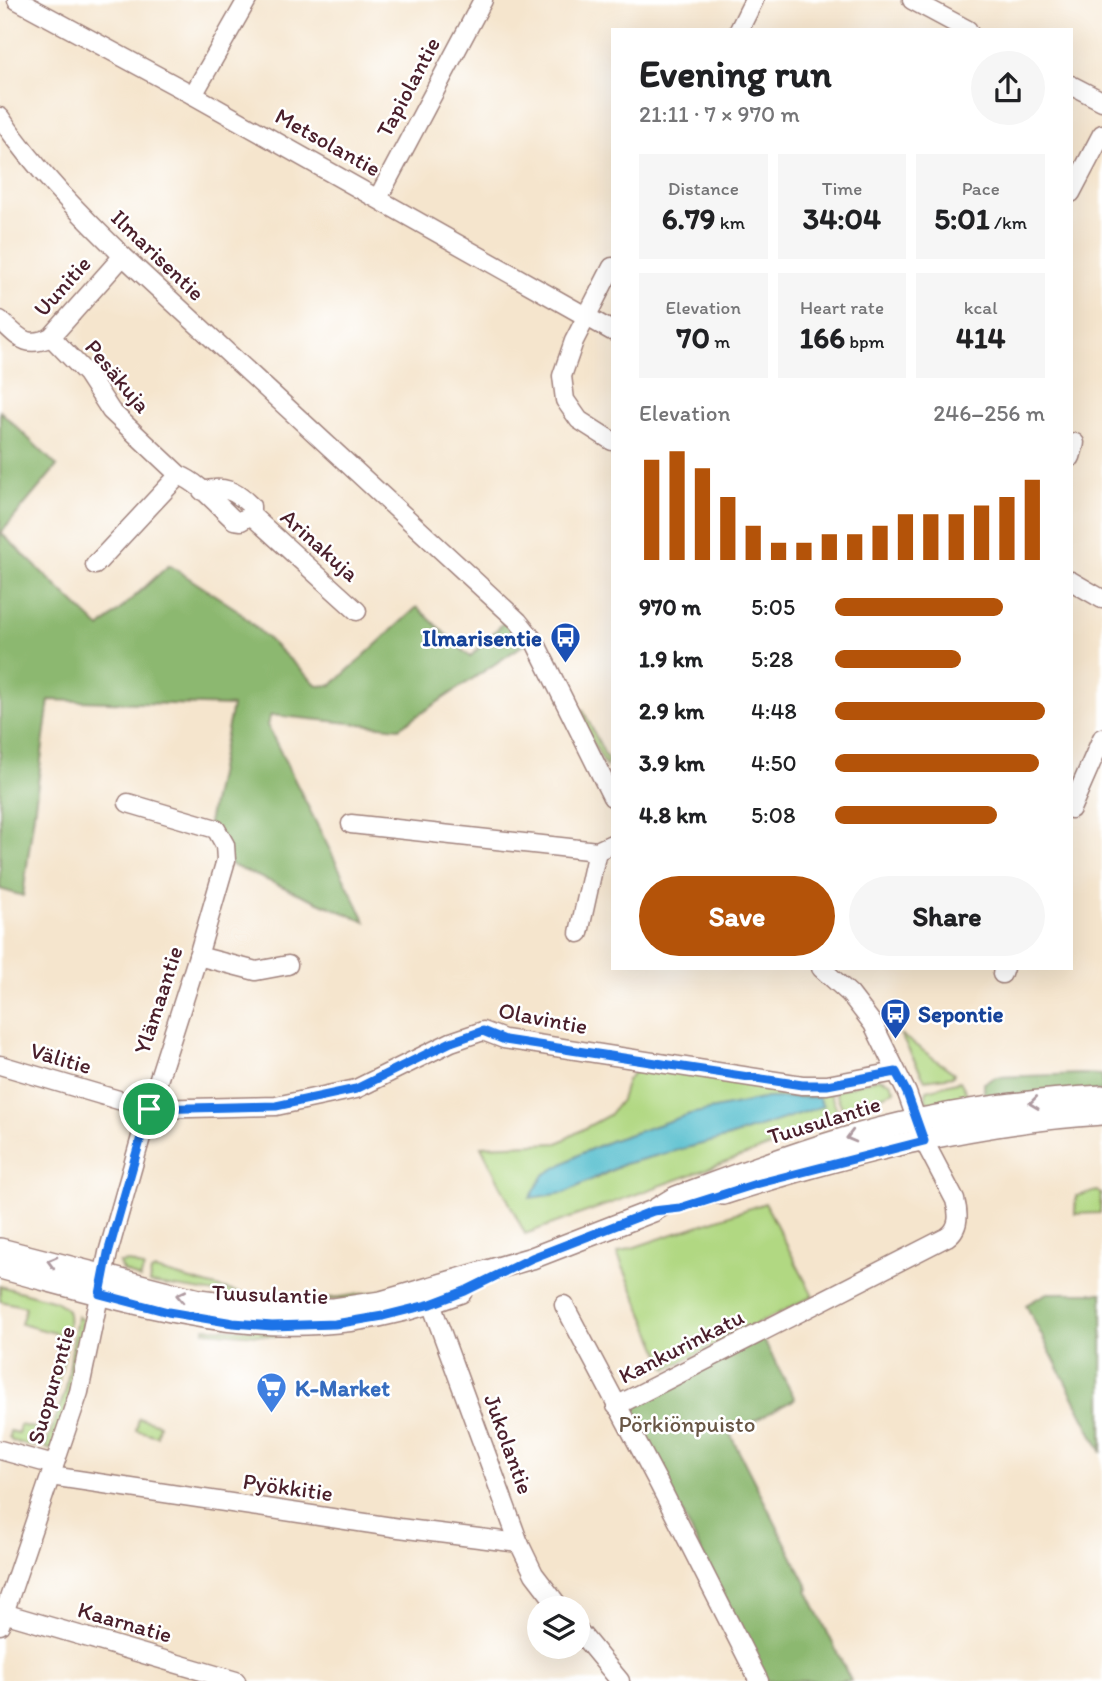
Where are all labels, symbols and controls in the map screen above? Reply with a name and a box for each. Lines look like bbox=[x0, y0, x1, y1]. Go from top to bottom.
street label: Tapiolantie bbox=[370, 32, 446, 142]
text: Evening run bbox=[639, 51, 832, 97]
button: share bbox=[971, 51, 1045, 125]
text: 21:11 · 7 × 970 m bbox=[639, 100, 800, 128]
street label: Metsolantie bbox=[270, 102, 386, 182]
text: Distance bbox=[668, 177, 739, 200]
text: Time bbox=[822, 177, 862, 200]
text: Pace bbox=[962, 177, 1000, 200]
text: 6.79 bbox=[662, 200, 716, 237]
text: 34:04 bbox=[803, 200, 881, 237]
text: 5:01 bbox=[934, 200, 990, 237]
street label: Ilmarisentie bbox=[105, 203, 211, 307]
text: km bbox=[716, 211, 745, 234]
text: /km bbox=[990, 211, 1027, 234]
street label: Uunitie bbox=[27, 250, 97, 322]
text: Elevation bbox=[666, 296, 741, 319]
text: Heart rate bbox=[800, 296, 884, 319]
text: kcal bbox=[964, 296, 998, 319]
text: 70 bbox=[677, 319, 710, 356]
text: 166 bbox=[799, 319, 845, 356]
text: 414 bbox=[956, 319, 1006, 356]
text: m bbox=[710, 330, 730, 353]
text: bpm bbox=[845, 330, 885, 353]
street label: Pesäkuja bbox=[79, 333, 157, 419]
text: Elevation bbox=[639, 399, 730, 427]
text: 246–256 m bbox=[933, 399, 1045, 427]
street label: Arinakuja bbox=[275, 503, 365, 587]
text: 970 m bbox=[639, 593, 701, 621]
text: 5:05 bbox=[751, 593, 795, 621]
bus stop icon: Ilmarisentie bbox=[548, 621, 582, 665]
place label: Ilmarisentie bbox=[422, 624, 542, 652]
text: 1.9 km bbox=[639, 645, 703, 673]
text: 5:28 bbox=[751, 645, 793, 673]
text: 2.9 km bbox=[639, 697, 704, 725]
text: 4:48 bbox=[751, 697, 797, 725]
text: 3.9 km bbox=[639, 749, 705, 777]
text: 4:50 bbox=[751, 749, 797, 777]
text: 4.8 km bbox=[639, 801, 707, 829]
text: 5:08 bbox=[751, 801, 795, 829]
button: Save bbox=[639, 876, 835, 956]
button: Share bbox=[849, 876, 1045, 956]
street label: Ylämaantie bbox=[127, 942, 189, 1058]
street label: Olavintie bbox=[496, 996, 590, 1040]
bus stop icon: Sepontie bbox=[878, 997, 912, 1041]
place label: Sepontie bbox=[918, 1000, 1003, 1028]
street label: Välitie bbox=[27, 1036, 95, 1080]
pin bbox=[119, 1079, 179, 1139]
icon: arrive bbox=[130, 1090, 168, 1128]
street label: Tuusulantie bbox=[764, 1090, 884, 1150]
one-way arrow bbox=[1028, 1095, 1040, 1110]
one-way arrow bbox=[845, 1129, 857, 1143]
one-way arrow bbox=[46, 1256, 58, 1270]
street label: Tuusulantie bbox=[211, 1278, 329, 1310]
one-way arrow bbox=[175, 1289, 187, 1304]
street label: Kankurinkatu bbox=[614, 1302, 749, 1390]
street label: Suopurontie bbox=[21, 1323, 81, 1447]
supermarket icon: K-Market bbox=[255, 1371, 289, 1415]
place label: K-Market bbox=[295, 1374, 390, 1402]
street label: Jukolantie bbox=[478, 1390, 540, 1498]
park label: Pörkiönpuisto bbox=[618, 1410, 756, 1438]
street label: Pyökkitie bbox=[241, 1467, 335, 1507]
street label: Kaarnatie bbox=[75, 1595, 175, 1649]
map controls bbox=[527, 1596, 590, 1659]
button: layers bbox=[527, 1596, 590, 1659]

